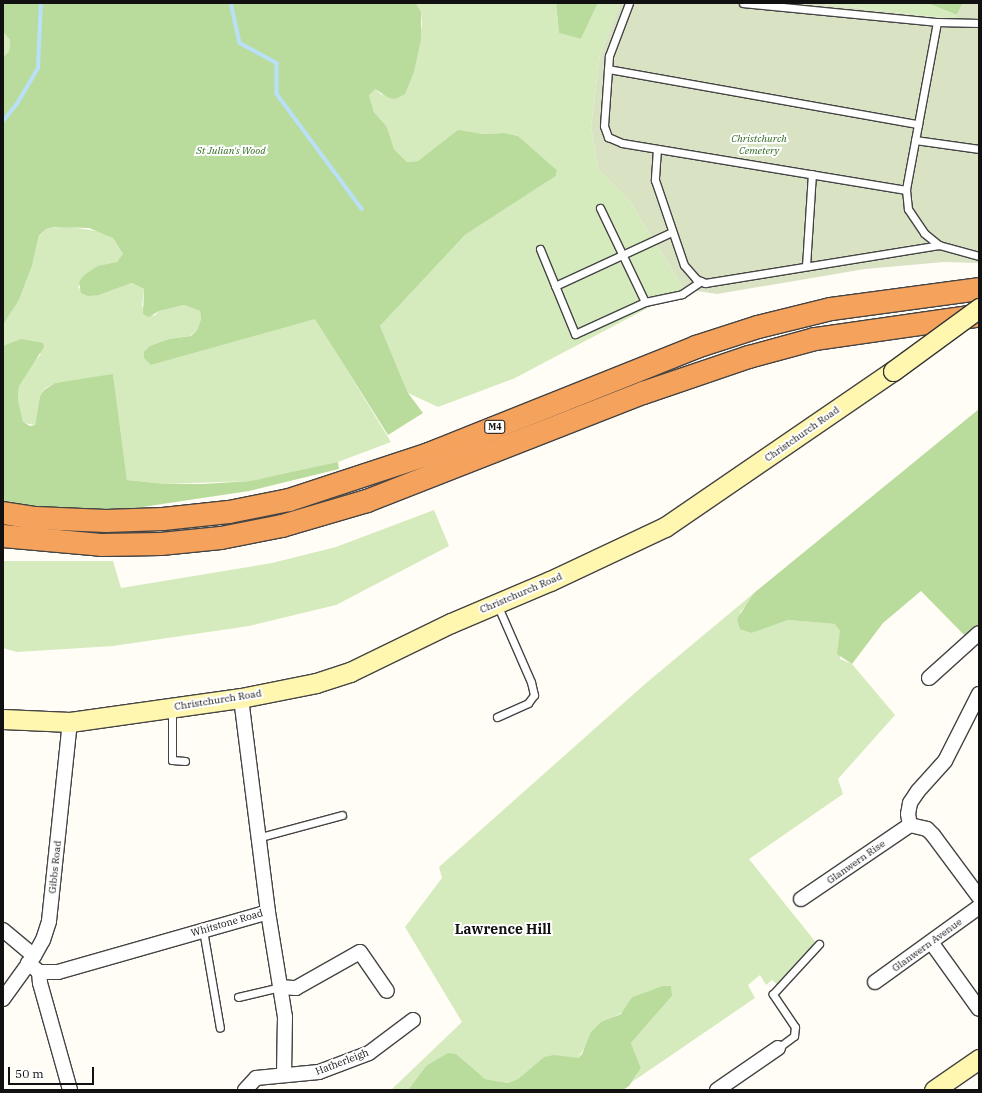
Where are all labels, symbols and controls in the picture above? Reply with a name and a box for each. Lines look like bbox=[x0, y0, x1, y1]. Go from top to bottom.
park label: Christchurch Cemetery bbox=[731, 132, 787, 156]
park label: St Julian's Wood bbox=[196, 145, 266, 157]
street label: Christchurch Road bbox=[762, 404, 842, 464]
road number: M4 bbox=[484, 420, 506, 434]
street label: Christchurch Road bbox=[478, 570, 564, 616]
street label: Christchurch Road bbox=[173, 687, 263, 713]
street label: Glanwern Rise bbox=[825, 838, 887, 886]
street label: Gibbs Road bbox=[46, 840, 64, 894]
street label: Whitstone Road bbox=[190, 907, 264, 939]
street label: Glanwern Avenue bbox=[890, 916, 964, 974]
district label: Lawrence Hill bbox=[455, 921, 551, 937]
street label: Hatherleigh bbox=[314, 1046, 370, 1078]
scale bar bbox=[10, 1059, 96, 1085]
text: 50 m bbox=[15, 1066, 44, 1081]

